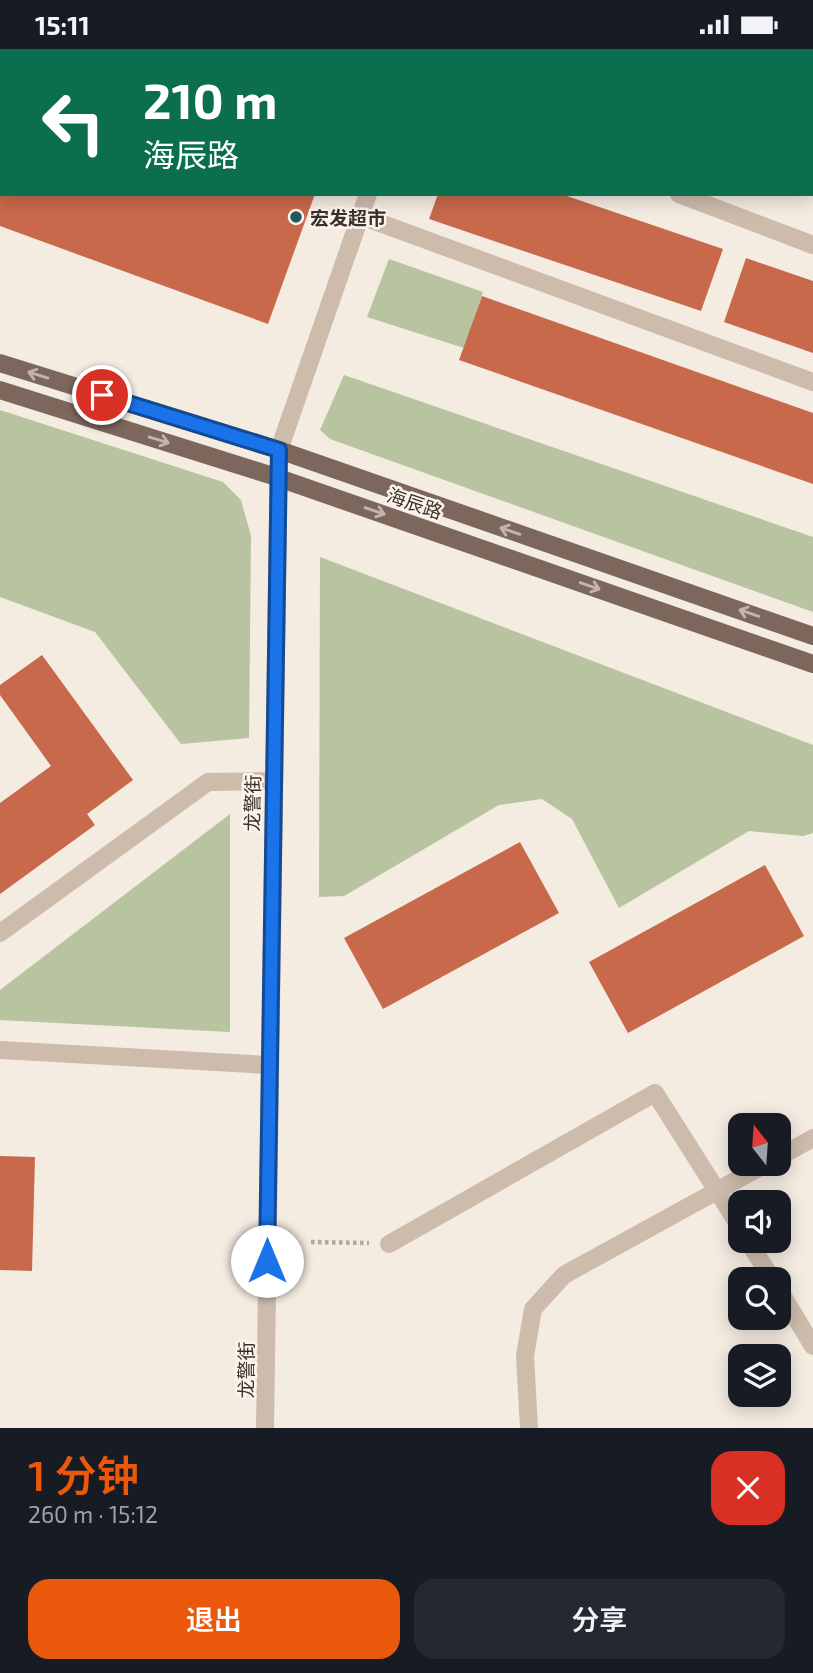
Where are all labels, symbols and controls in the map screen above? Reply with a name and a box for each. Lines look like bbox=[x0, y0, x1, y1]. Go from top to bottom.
text: 15:11 bbox=[35, 9, 90, 40]
text: 210 m bbox=[143, 70, 277, 129]
icon: left bbox=[28, 77, 119, 168]
text: 海辰路 bbox=[143, 135, 239, 173]
place label: 宏发超市 bbox=[310, 206, 386, 229]
marker: 宏发超市 bbox=[288, 209, 304, 225]
pin bbox=[72, 365, 132, 425]
one-way arrow bbox=[28, 368, 50, 381]
icon: arrive bbox=[83, 376, 121, 414]
one-way arrow bbox=[147, 434, 169, 447]
street label: 海辰路 bbox=[384, 483, 446, 523]
one-way arrow bbox=[363, 506, 385, 518]
one-way arrow bbox=[500, 524, 522, 536]
one-way arrow bbox=[578, 581, 600, 593]
one-way arrow bbox=[738, 606, 760, 618]
street label: 龙警街 bbox=[240, 774, 264, 832]
north arrow bbox=[728, 1113, 791, 1176]
map controls bbox=[728, 1113, 791, 1407]
button: sound bbox=[728, 1190, 791, 1253]
position arrow bbox=[230, 1224, 304, 1298]
button: search bbox=[728, 1267, 791, 1330]
street label: 龙警街 bbox=[234, 1341, 257, 1399]
button: layers bbox=[728, 1344, 791, 1407]
text: 1 分钟 bbox=[28, 1449, 139, 1499]
button: close bbox=[711, 1451, 785, 1525]
text: 260 m · 15:12 bbox=[28, 1500, 158, 1528]
button: 退出 bbox=[28, 1579, 400, 1659]
button: 分享 bbox=[414, 1579, 785, 1659]

